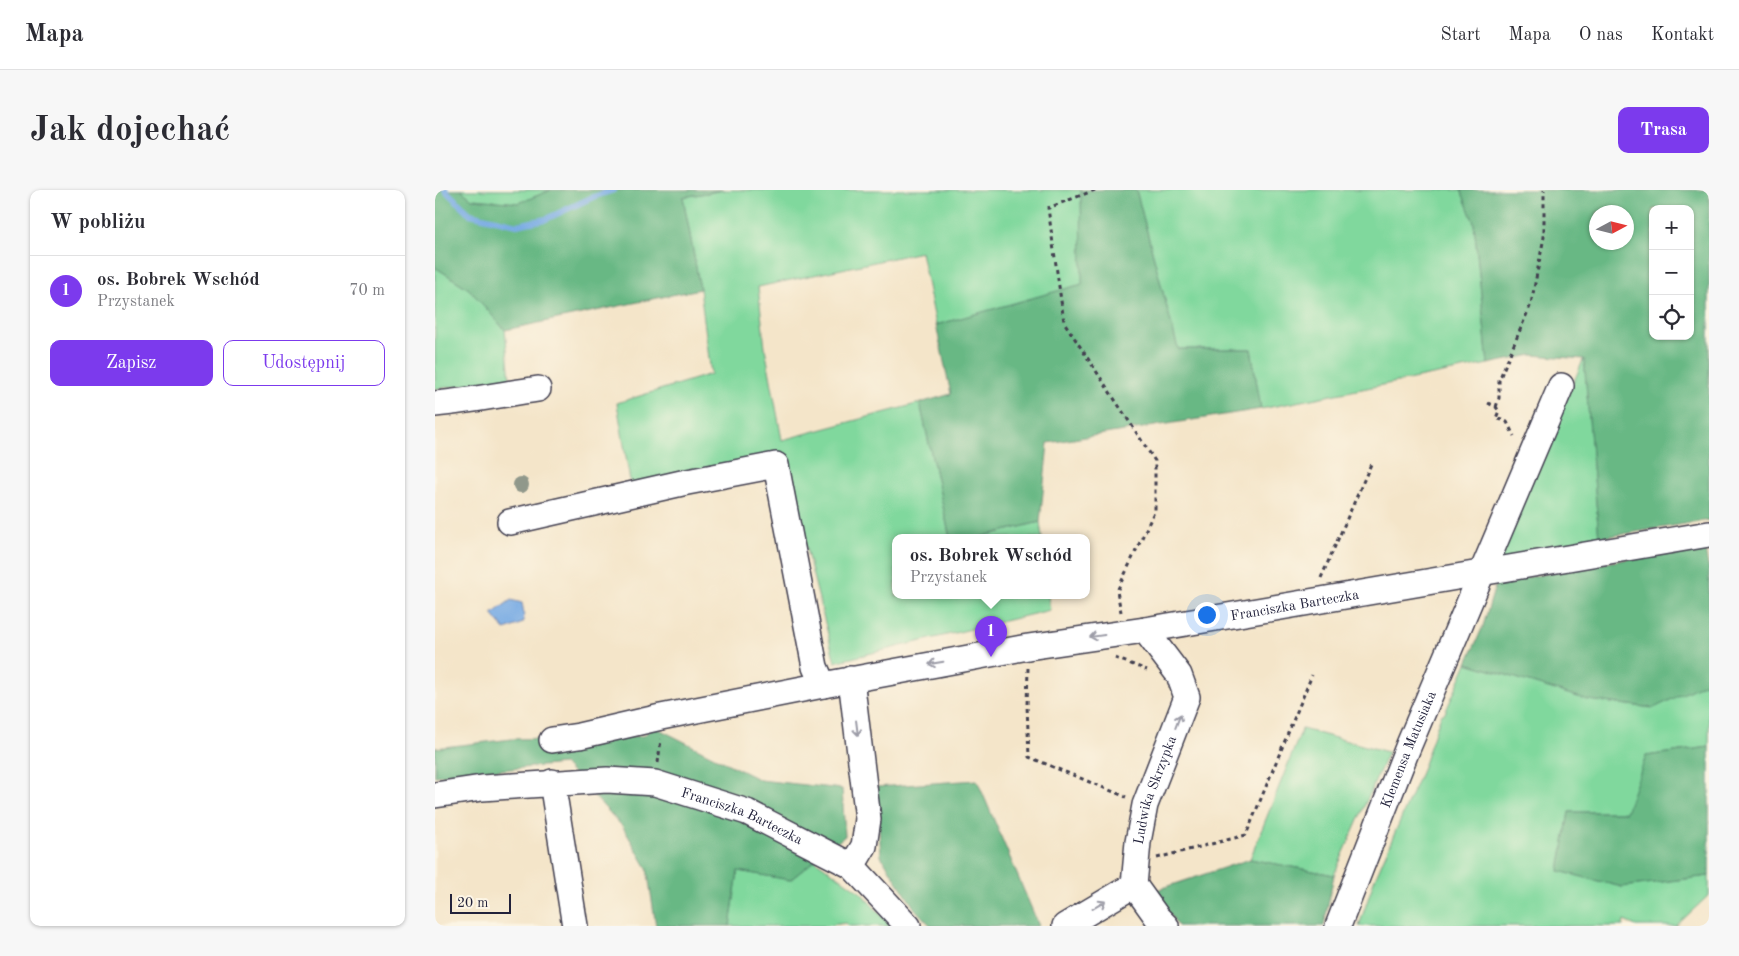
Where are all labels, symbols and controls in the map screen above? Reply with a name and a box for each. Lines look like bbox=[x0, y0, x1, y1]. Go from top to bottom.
text: Mapa bbox=[25, 23, 84, 47]
text: Start bbox=[1441, 26, 1481, 44]
text: Mapa bbox=[1509, 26, 1551, 44]
text: O nas bbox=[1579, 26, 1623, 44]
text: Kontakt bbox=[1651, 26, 1714, 44]
button: Trasa bbox=[1618, 107, 1709, 153]
text: Jak dojechać bbox=[30, 113, 230, 148]
north arrow bbox=[1589, 205, 1634, 250]
map controls bbox=[1649, 205, 1694, 340]
button: + bbox=[1649, 205, 1694, 250]
text: W pobliżu bbox=[50, 212, 145, 233]
button: − bbox=[1649, 250, 1694, 295]
text: os. Bobrek Wschód bbox=[97, 271, 260, 290]
text: 1 bbox=[61, 283, 71, 299]
text: 70 m bbox=[349, 283, 385, 299]
text: Przystanek bbox=[97, 294, 175, 310]
button: locate bbox=[1649, 295, 1694, 340]
button: Zapisz bbox=[50, 340, 213, 386]
button: Udostępnij bbox=[223, 340, 385, 386]
popup bbox=[892, 534, 1090, 599]
text: os. Bobrek Wschód bbox=[910, 547, 1072, 566]
text: Przystanek bbox=[910, 570, 987, 586]
street label: Franciszka Barteczka bbox=[1229, 588, 1360, 623]
your location bbox=[1194, 602, 1220, 628]
pin: 1 bbox=[975, 616, 1007, 657]
one-way arrow bbox=[1089, 632, 1105, 642]
one-way arrow bbox=[929, 659, 945, 669]
street label: Klemensa Matusiaka bbox=[1379, 689, 1439, 810]
one-way arrow bbox=[1174, 713, 1183, 728]
one-way arrow bbox=[852, 719, 862, 735]
street label: Ludwika Skrzypka bbox=[1132, 734, 1179, 846]
street label: Franciszka Barteczka bbox=[679, 786, 805, 847]
scale bar bbox=[450, 891, 511, 914]
text: 20 m bbox=[457, 896, 488, 910]
one-way arrow bbox=[1092, 900, 1106, 910]

